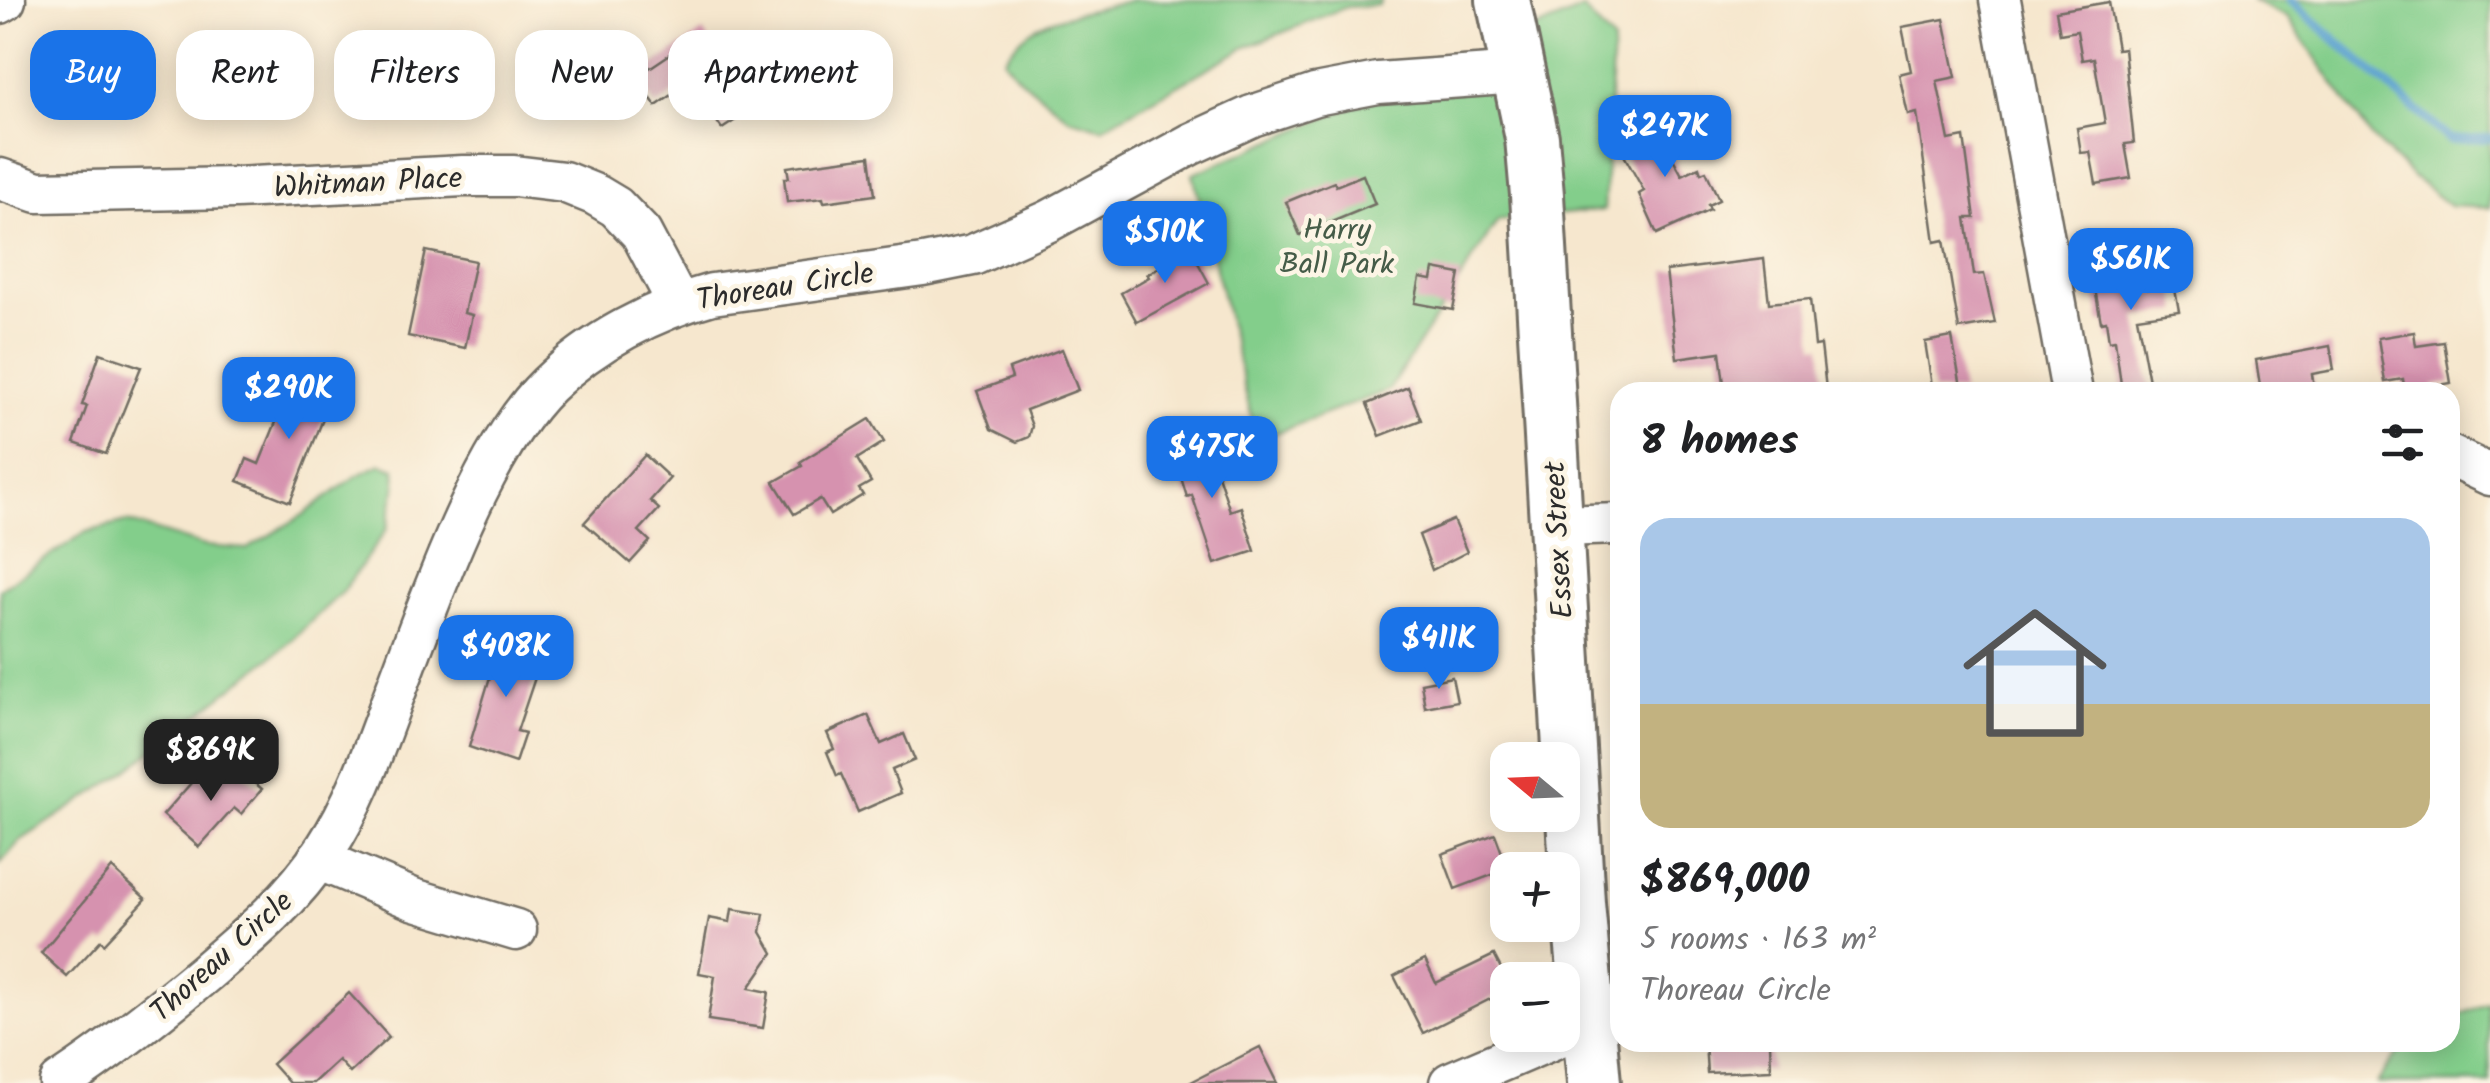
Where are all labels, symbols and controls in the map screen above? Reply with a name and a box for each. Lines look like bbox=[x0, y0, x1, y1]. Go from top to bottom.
chip: Buy bbox=[30, 30, 156, 120]
chip: Rent bbox=[176, 30, 314, 120]
chip: Filters bbox=[334, 30, 495, 120]
chip: New bbox=[515, 30, 648, 120]
chip: Apartment bbox=[668, 30, 893, 120]
pin: $247K bbox=[1595, 95, 1735, 180]
text: $247K bbox=[1620, 102, 1710, 153]
street label: Whitman Place bbox=[273, 155, 464, 213]
pin: $510K bbox=[1095, 201, 1235, 286]
park label: Harry Ball Park bbox=[1280, 207, 1395, 289]
text: $510K bbox=[1125, 208, 1205, 259]
pin: $561K bbox=[2061, 228, 2201, 313]
text: $561K bbox=[2090, 235, 2172, 286]
street label: Thoreau Circle bbox=[693, 250, 877, 326]
pin: $290K bbox=[219, 357, 359, 442]
text: $290K bbox=[244, 364, 334, 415]
text: 8 homes bbox=[1640, 409, 1798, 476]
icon: filters bbox=[2375, 415, 2430, 470]
pin: $475K bbox=[1142, 416, 1282, 501]
text: $475K bbox=[1169, 423, 1255, 474]
street label: Essex Street bbox=[1532, 460, 1588, 620]
icon: home bbox=[1945, 583, 2125, 763]
pin: $411K bbox=[1369, 607, 1509, 692]
text: $411K bbox=[1402, 614, 1476, 665]
pin: $408K bbox=[436, 615, 576, 700]
text: $408K bbox=[461, 622, 551, 673]
pin: $869K bbox=[141, 719, 281, 804]
text: $869K bbox=[166, 726, 256, 777]
north arrow bbox=[1490, 742, 1580, 832]
map controls bbox=[1490, 742, 1580, 1052]
text: $869,000 bbox=[1640, 848, 1809, 915]
button: + bbox=[1490, 852, 1580, 942]
street label: Thoreau Circle bbox=[140, 880, 305, 1035]
text: 5 rooms · 163 m² bbox=[1640, 915, 1876, 966]
button: − bbox=[1490, 962, 1580, 1052]
text: Thoreau Circle bbox=[1640, 966, 1831, 1017]

